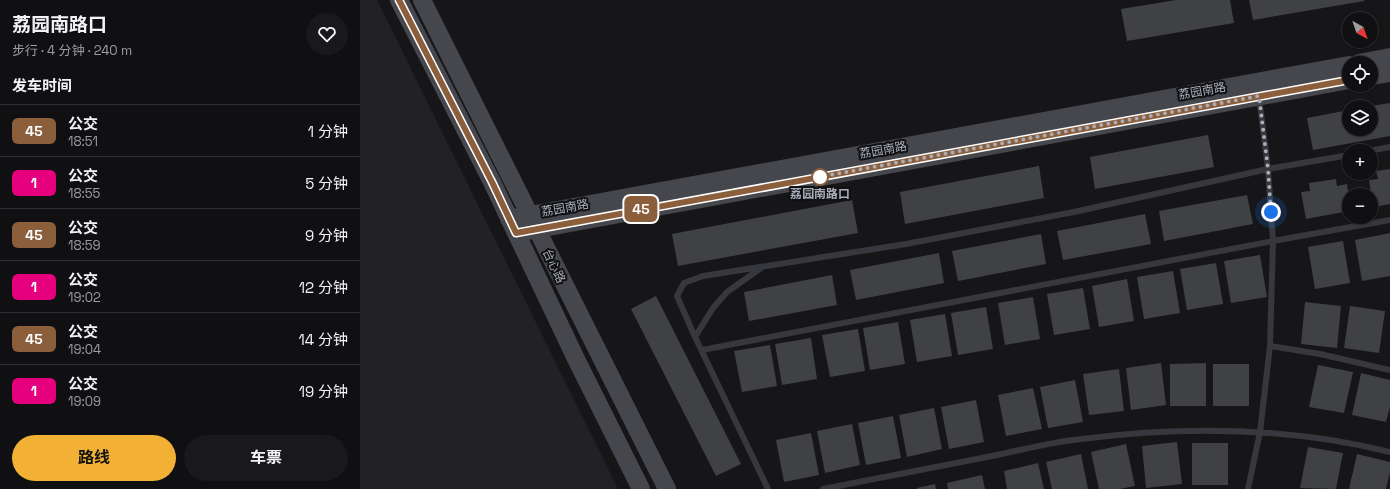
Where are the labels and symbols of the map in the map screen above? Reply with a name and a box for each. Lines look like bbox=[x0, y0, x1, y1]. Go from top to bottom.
north arrow bbox=[1342, 12, 1378, 48]
street label: 荔园南路 bbox=[1177, 79, 1227, 103]
street label: 荔园南路 bbox=[858, 138, 908, 162]
marker: 荔园南路口 bbox=[811, 168, 829, 186]
place label: 荔园南路口 bbox=[790, 186, 850, 202]
street label: 荔园南路 bbox=[540, 196, 590, 220]
line badge: 45 bbox=[623, 196, 659, 222]
your location bbox=[1261, 202, 1281, 222]
street label: 台心路 bbox=[539, 246, 569, 286]

